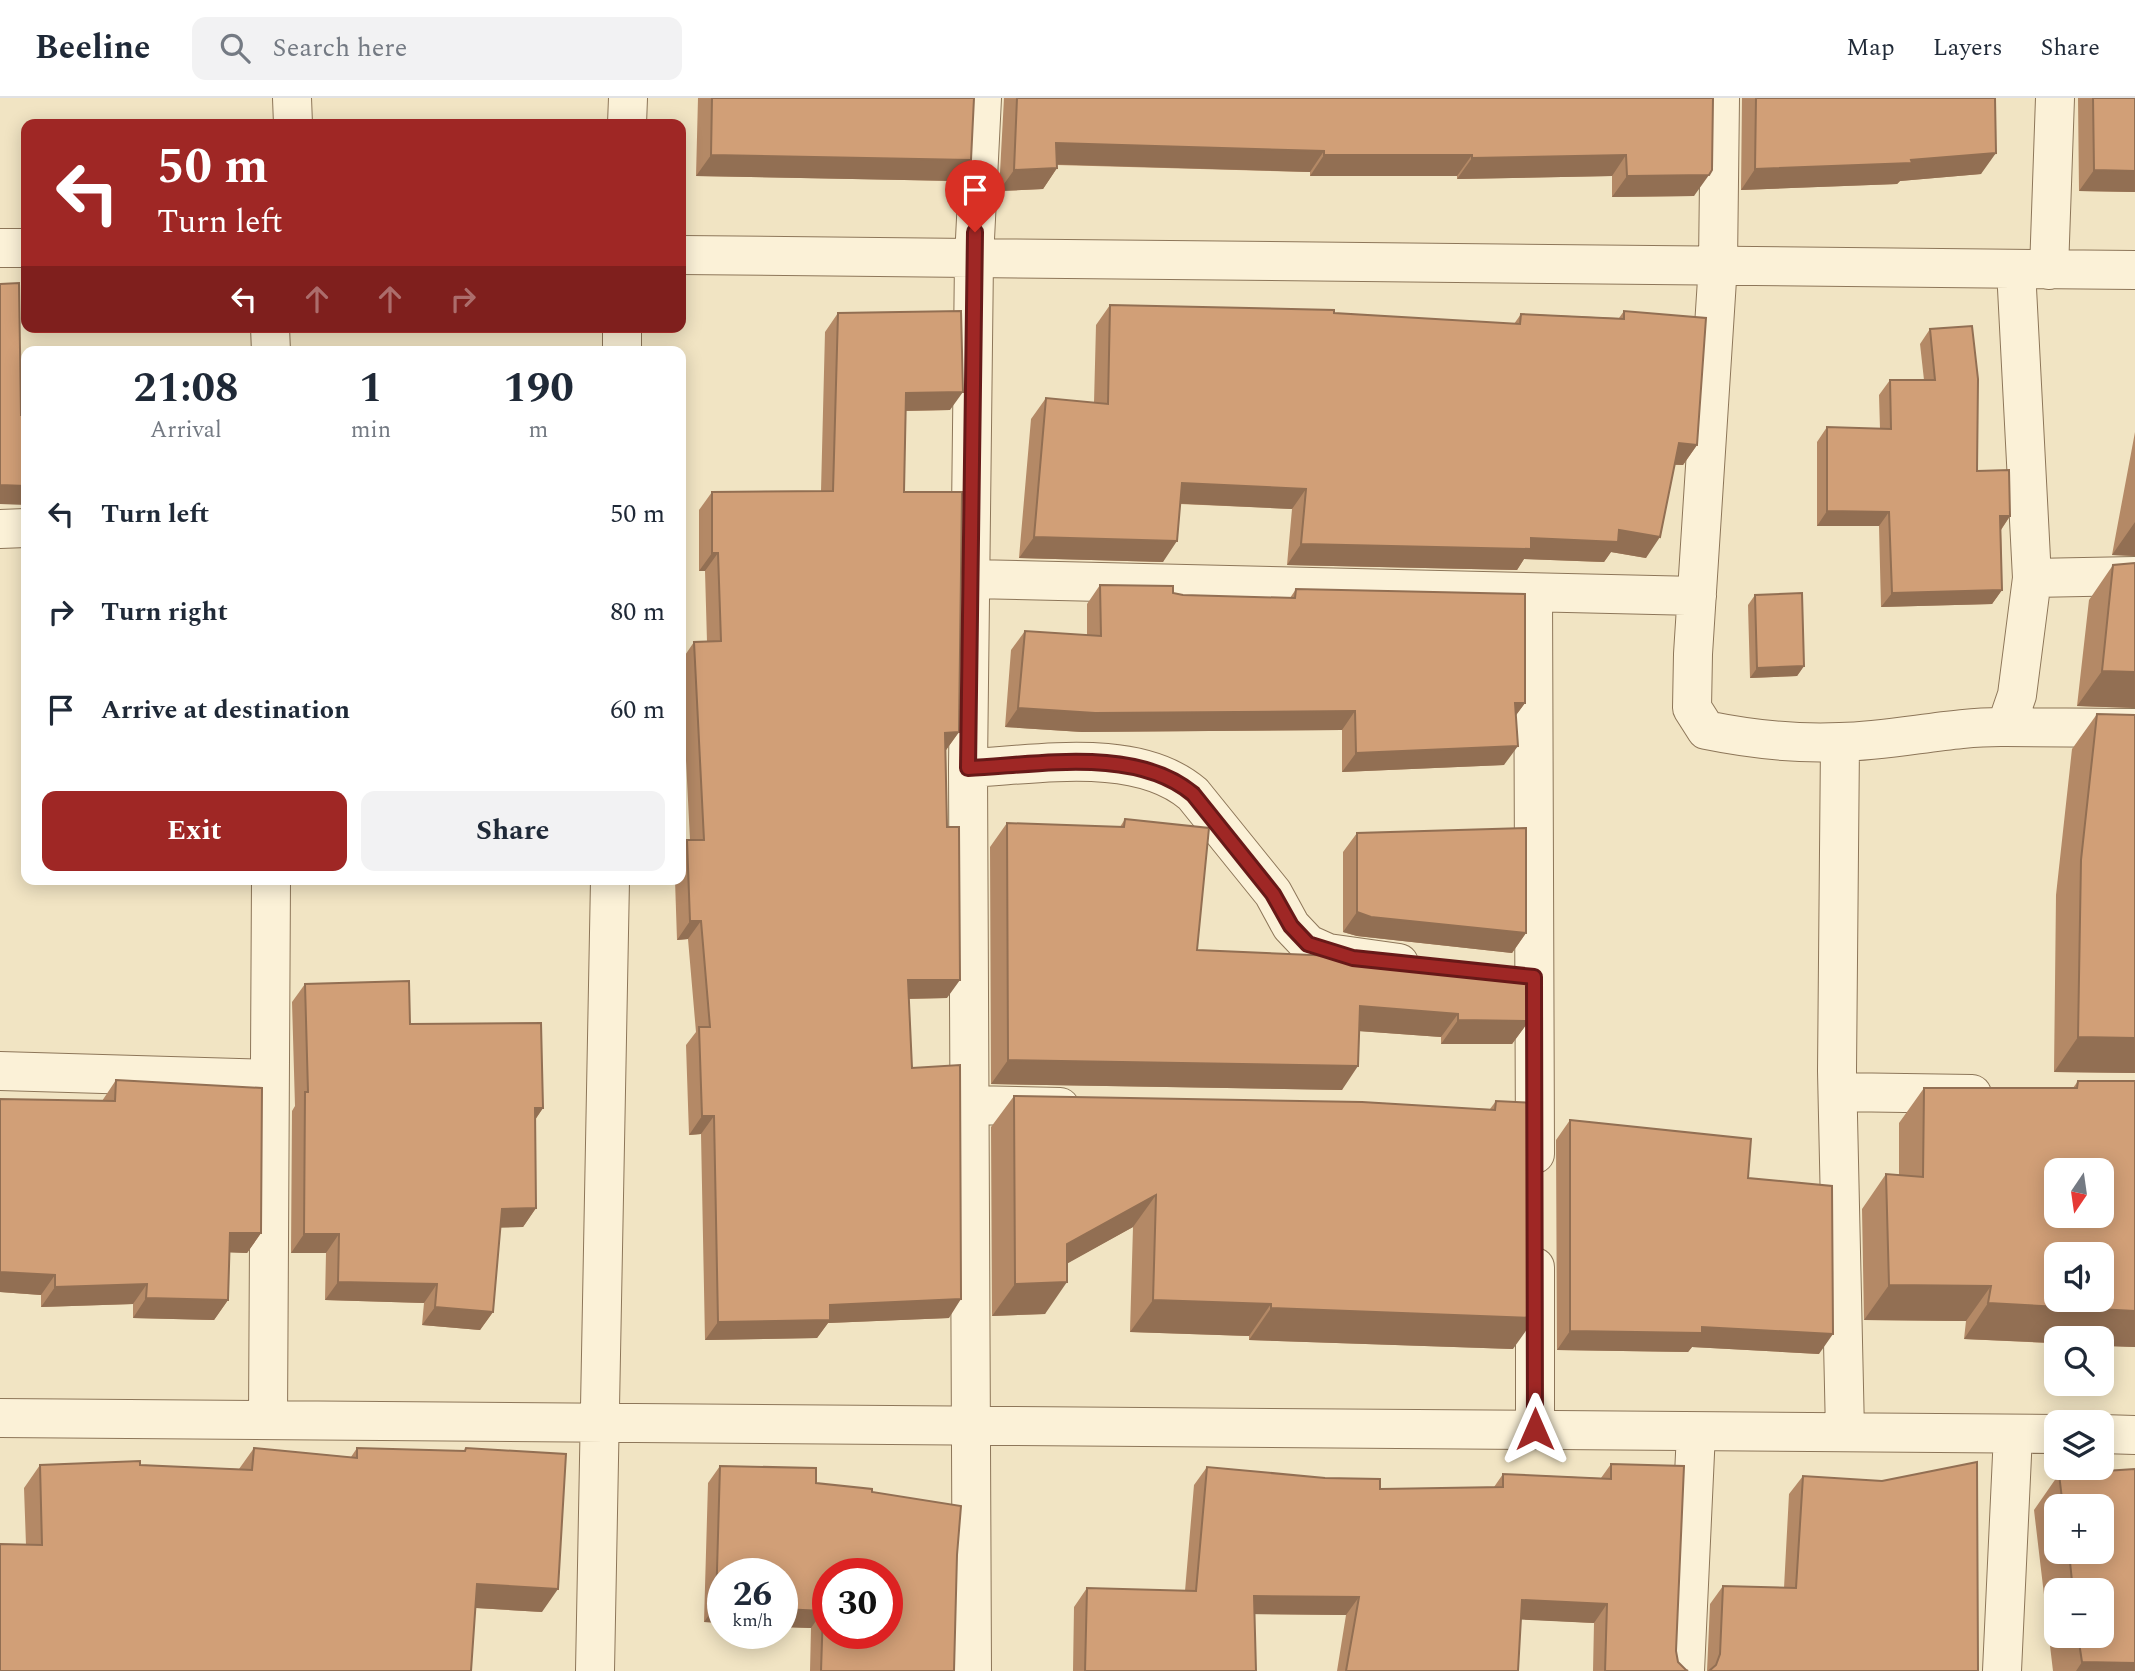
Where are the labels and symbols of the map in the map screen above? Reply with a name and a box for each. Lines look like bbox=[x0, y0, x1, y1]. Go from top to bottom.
pin bbox=[945, 160, 1005, 232]
north arrow bbox=[2044, 1158, 2114, 1228]
position arrow bbox=[1498, 1392, 1572, 1466]
speed limit sign: 30 bbox=[812, 1558, 903, 1649]

